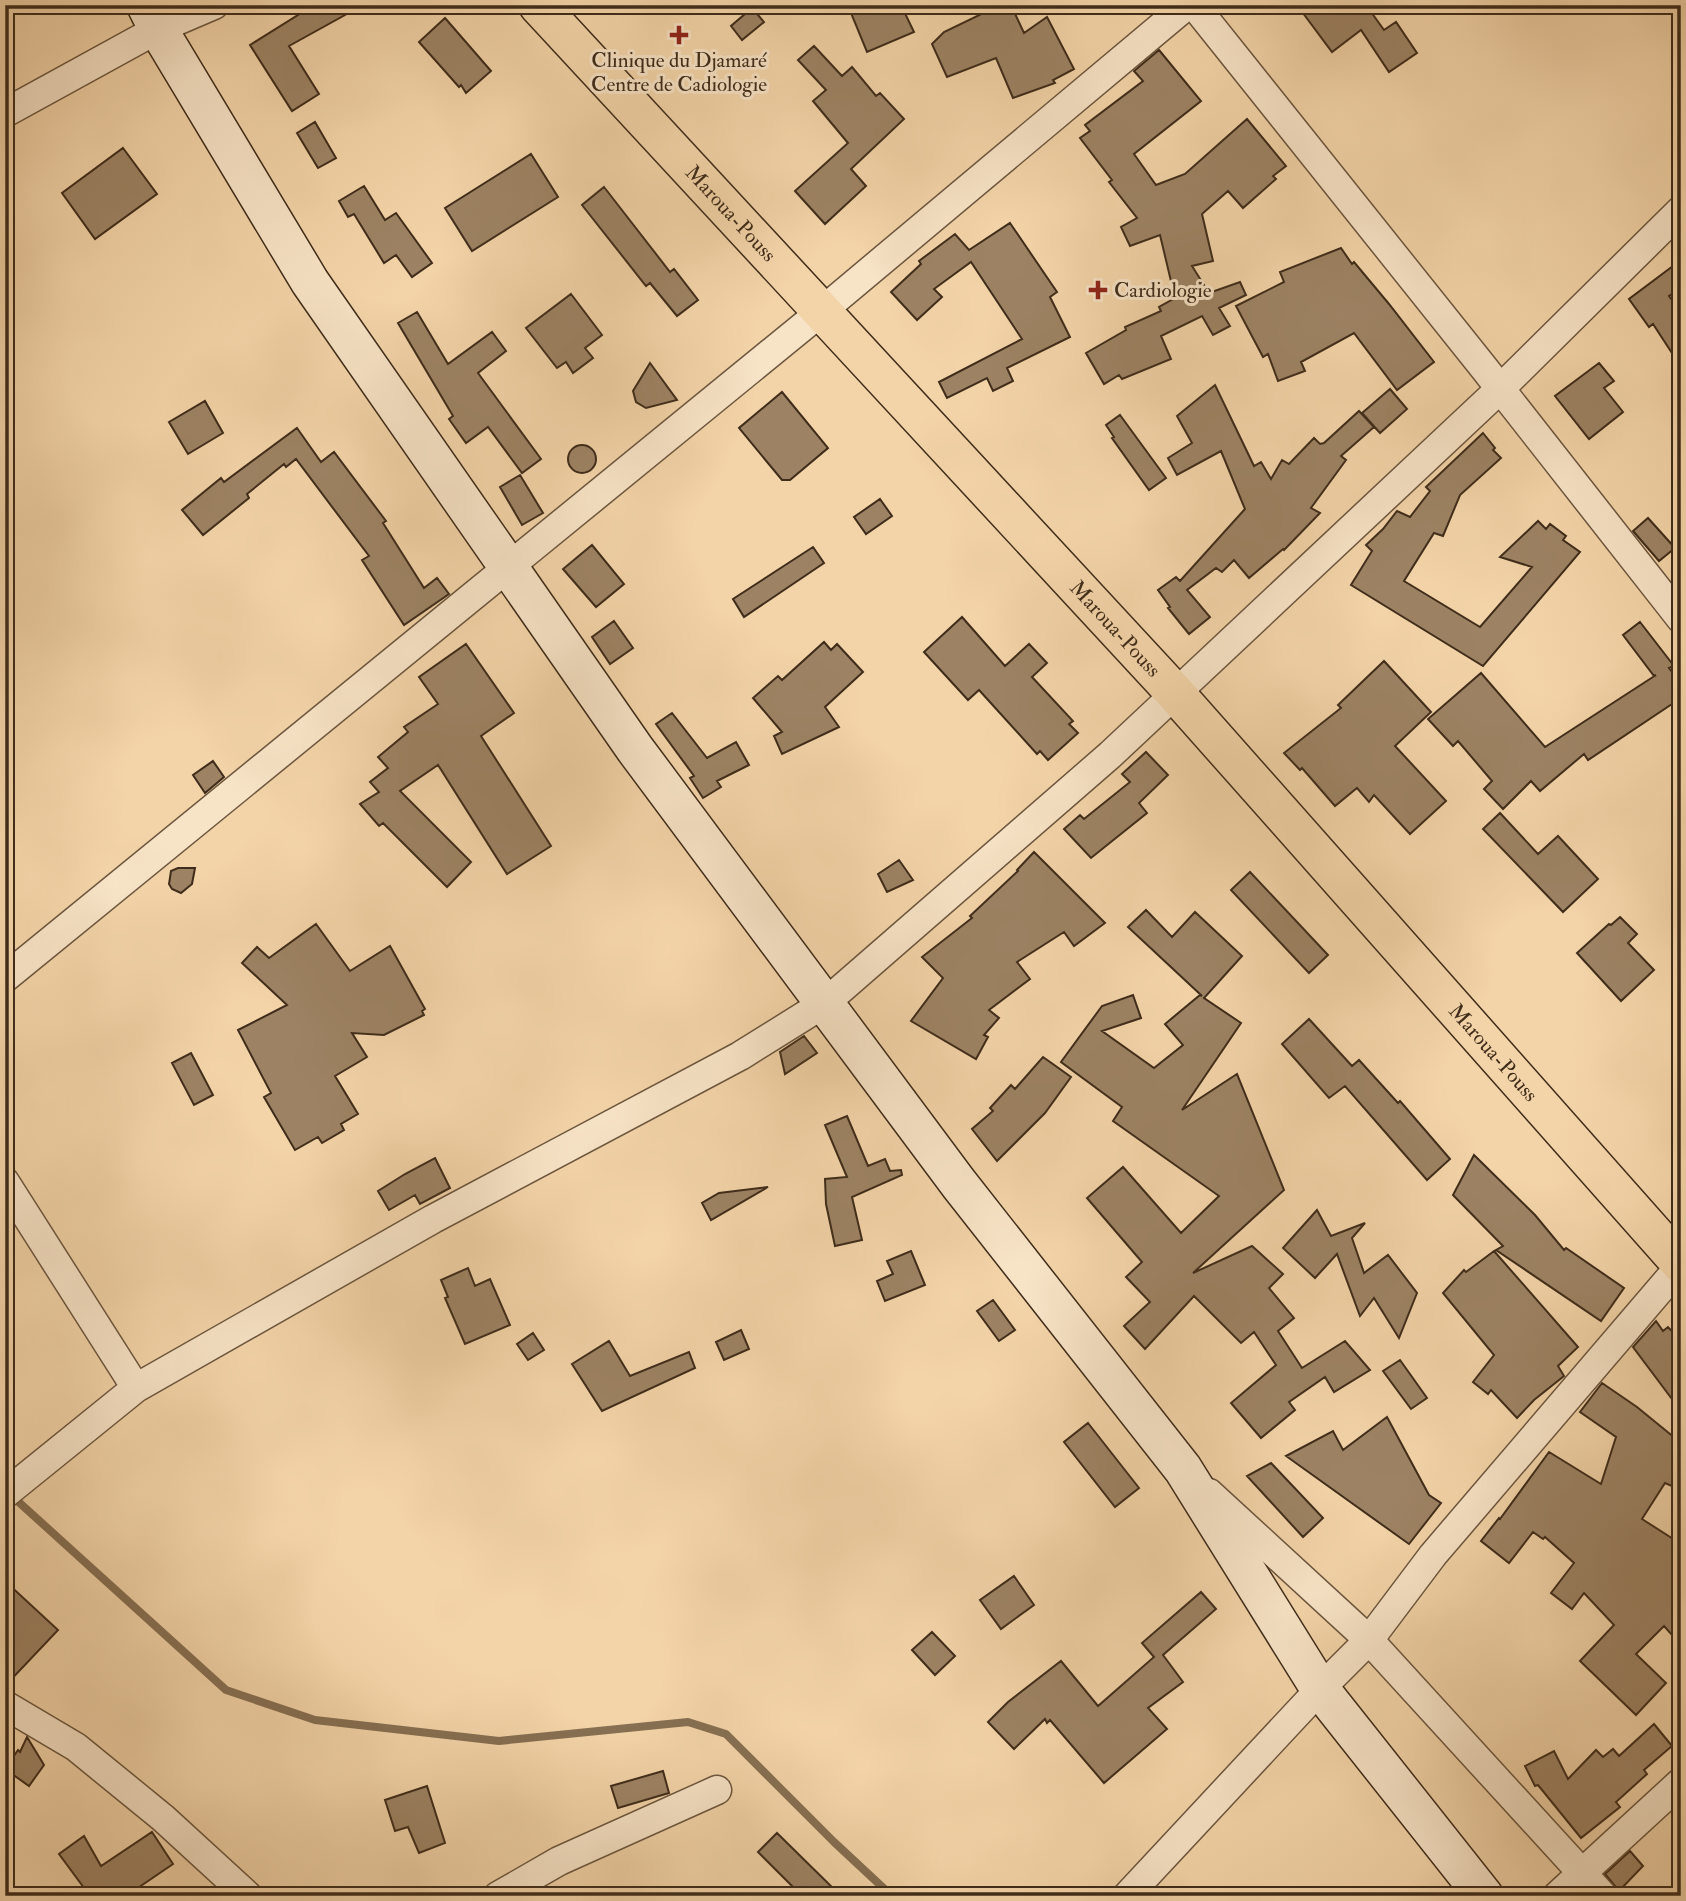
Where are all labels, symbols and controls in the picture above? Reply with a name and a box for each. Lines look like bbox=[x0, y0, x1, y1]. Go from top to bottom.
marker: Clinique du Djamaré Centre de Cadiologie bbox=[669, 25, 689, 45]
place label: Clinique du Djamaré Centre de Cadiologie bbox=[591, 47, 767, 98]
street label: Maroua-Pouss bbox=[680, 159, 782, 267]
place label: Cardiologie bbox=[1114, 277, 1212, 304]
marker: Cardiologie bbox=[1088, 280, 1108, 300]
street label: Maroua-Pouss bbox=[1064, 575, 1167, 683]
street label: Maroua-Pouss bbox=[1443, 998, 1544, 1107]

